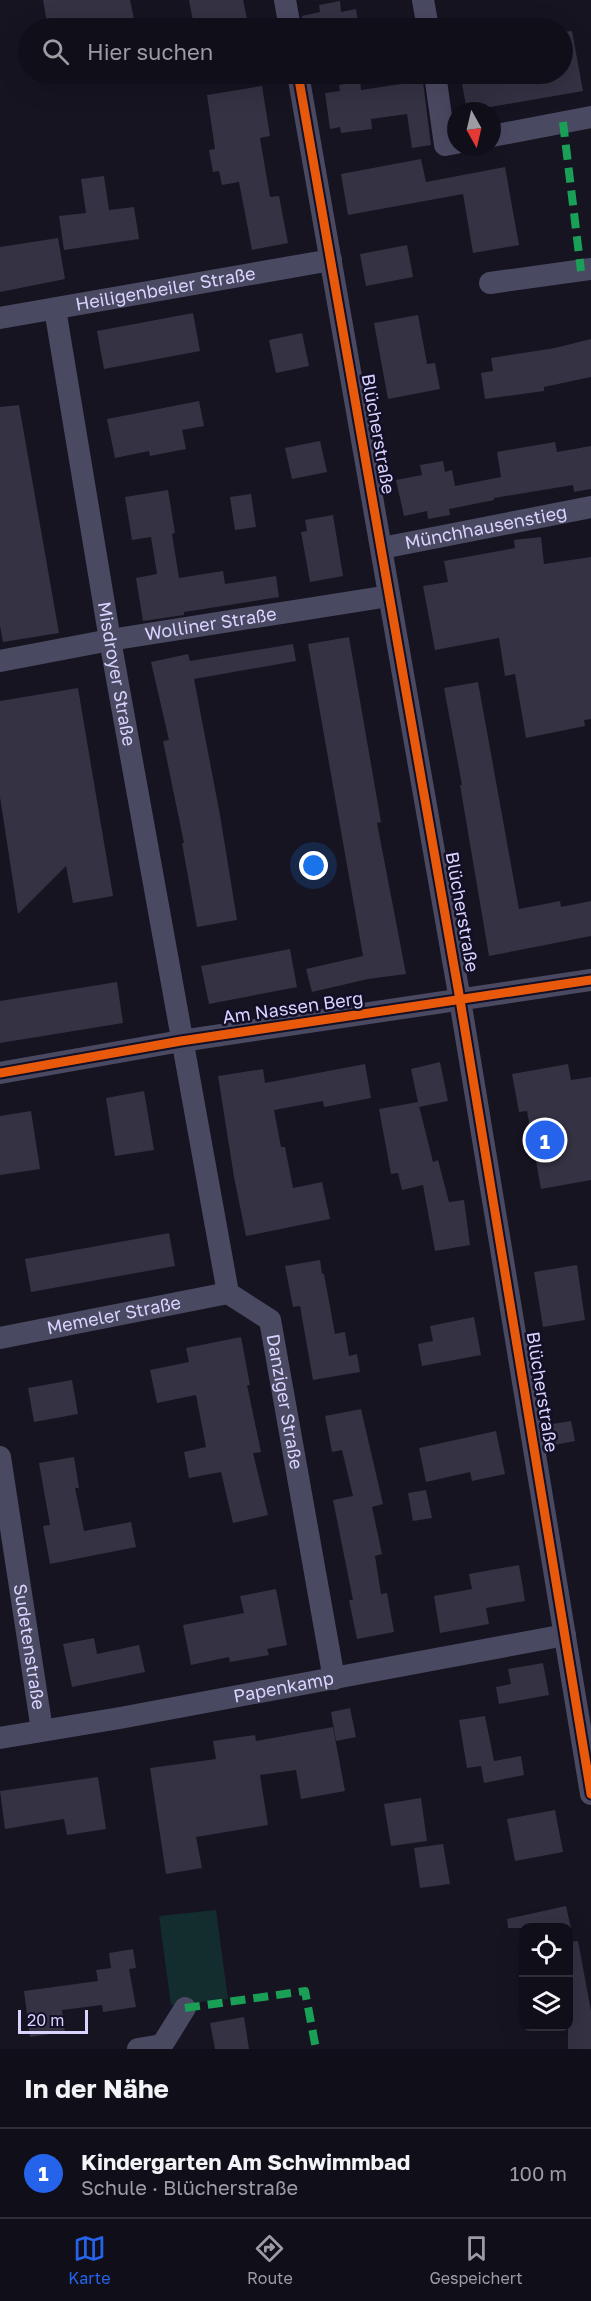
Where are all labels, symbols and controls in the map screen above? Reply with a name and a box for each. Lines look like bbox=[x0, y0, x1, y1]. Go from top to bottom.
search box bbox=[18, 18, 573, 84]
icon: search bbox=[39, 35, 72, 68]
text: Hier suchen bbox=[87, 38, 213, 65]
north arrow bbox=[447, 102, 501, 156]
street label: Heiligenbeiler Straße bbox=[74, 261, 257, 315]
street label: Blücherstraße bbox=[358, 372, 400, 496]
street label: Münchhausenstieg bbox=[403, 500, 569, 553]
street label: Misdroyer Straße bbox=[94, 600, 141, 748]
street label: Wolliner Straße bbox=[143, 602, 278, 644]
street label: Blücherstraße bbox=[442, 850, 484, 974]
your location bbox=[299, 851, 328, 880]
street label: Am Nassen Berg bbox=[221, 986, 365, 1028]
pin: 1 bbox=[526, 1118, 564, 1162]
street label: Memeler Straße bbox=[45, 1291, 183, 1339]
street label: Blücherstraße bbox=[523, 1330, 563, 1454]
street label: Danziger Straße bbox=[263, 1332, 308, 1471]
street label: Sudetenstraße bbox=[10, 1582, 51, 1711]
street label: Papenkamp bbox=[231, 1666, 335, 1707]
map controls bbox=[519, 1923, 573, 2031]
button: locate bbox=[519, 1923, 573, 1977]
button: layers bbox=[519, 1977, 573, 2031]
scale bar bbox=[18, 2007, 88, 2034]
text: 20 m bbox=[27, 2010, 64, 2030]
text: In der Nähe bbox=[24, 2073, 169, 2104]
text: Kindergarten Am Schwimmbad bbox=[81, 2148, 410, 2175]
text: 1 bbox=[38, 2161, 49, 2185]
text: 100 m bbox=[510, 2161, 567, 2185]
text: Schule · Blücherstraße bbox=[81, 2175, 298, 2199]
tab: Karte bbox=[68, 2232, 110, 2288]
tab: Route bbox=[247, 2232, 293, 2288]
tab: Gespeichert bbox=[429, 2232, 523, 2288]

